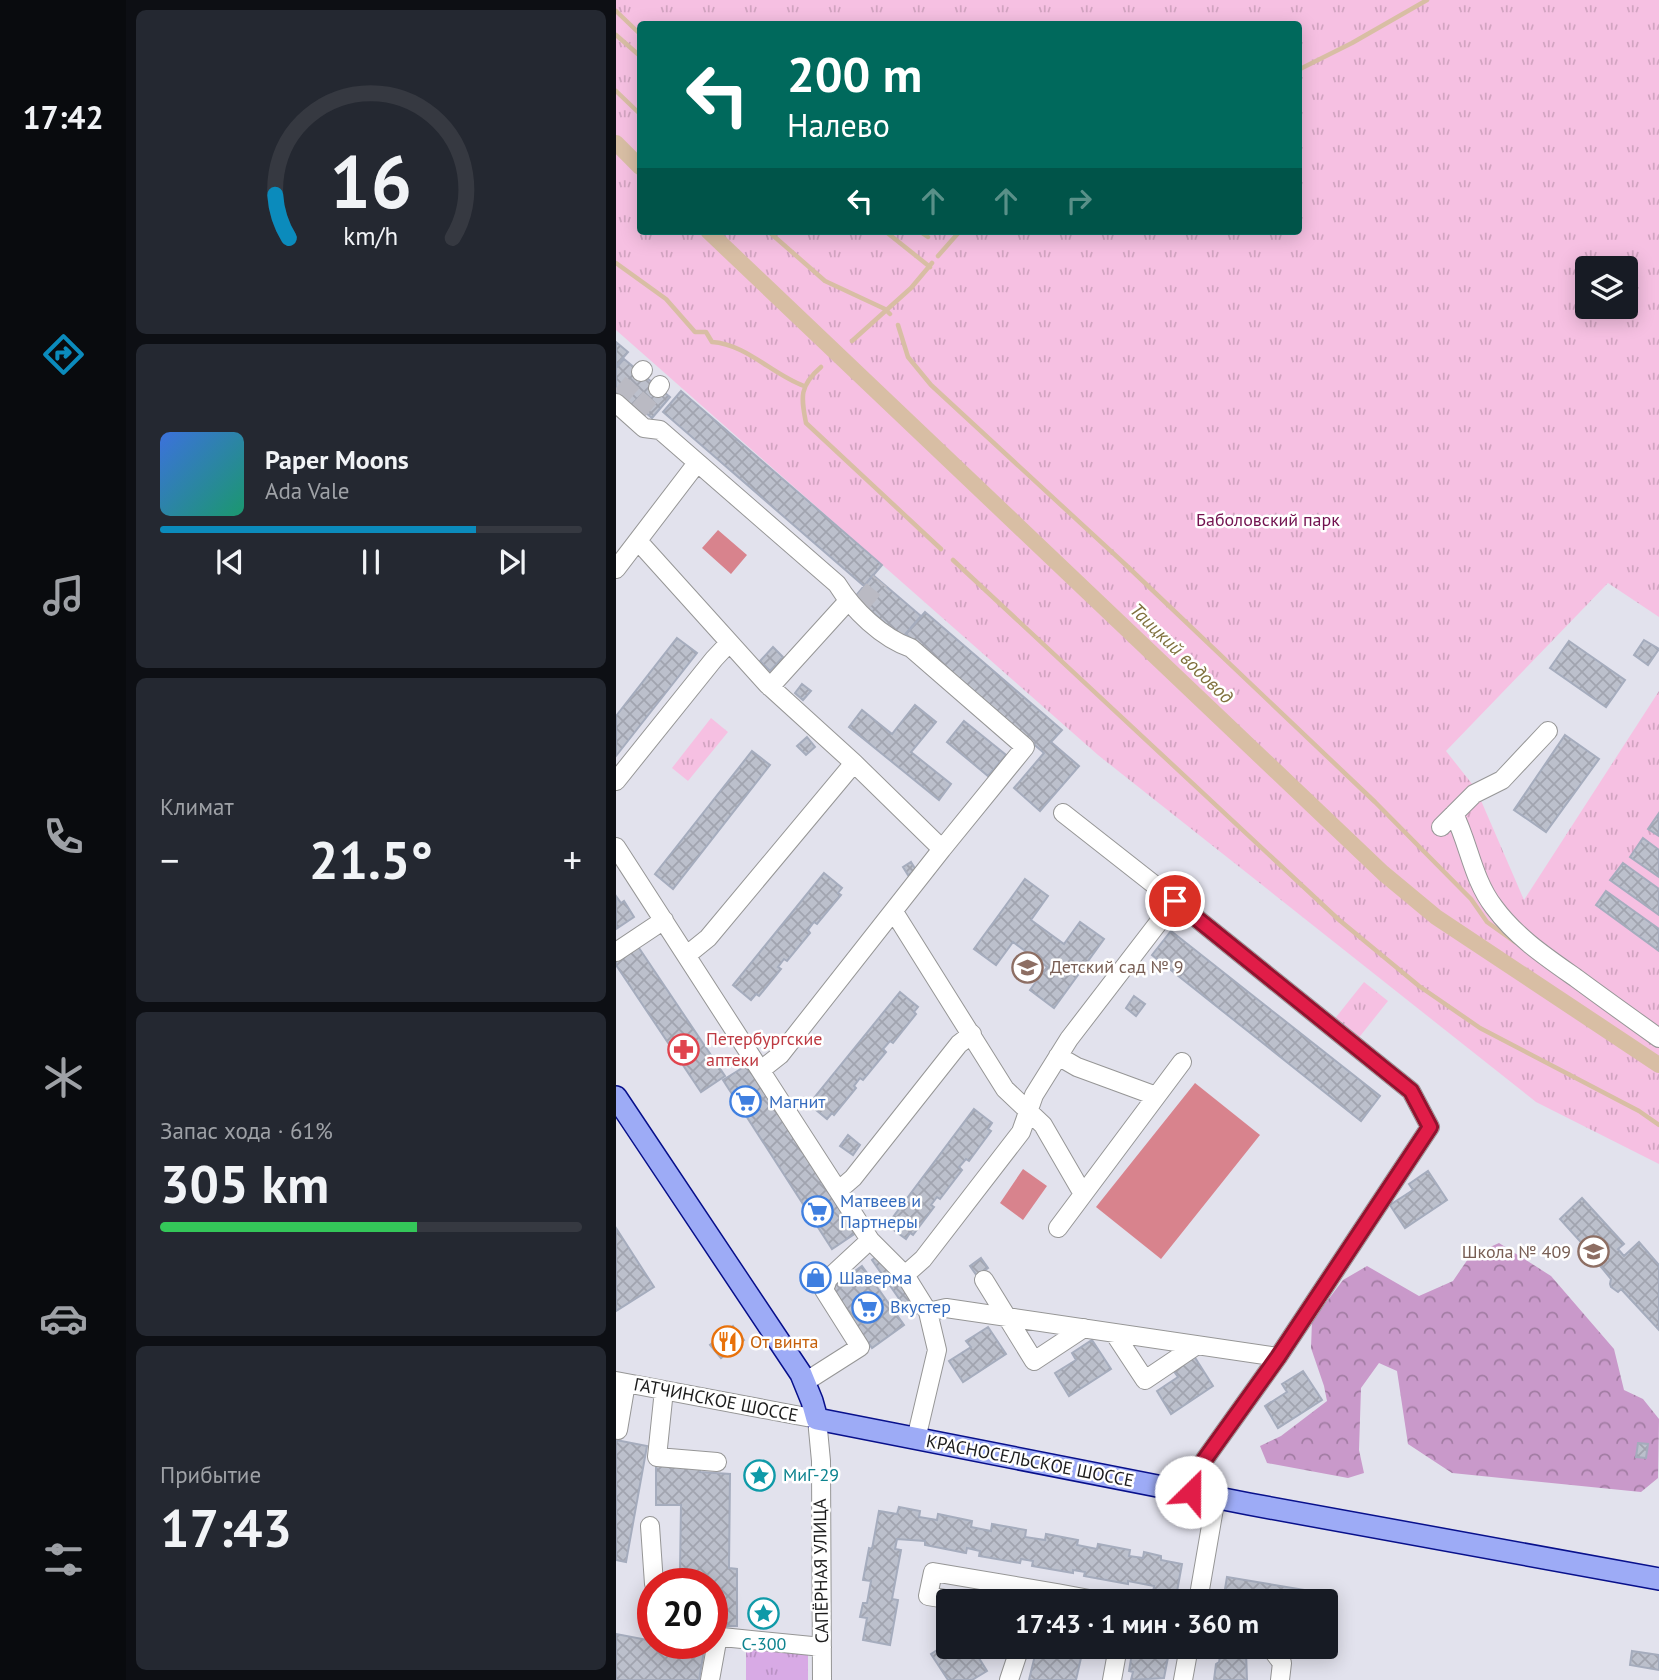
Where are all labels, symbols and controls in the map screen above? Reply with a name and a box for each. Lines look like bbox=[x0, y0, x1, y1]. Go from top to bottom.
text: 200 m bbox=[787, 42, 922, 106]
icon: left bbox=[672, 49, 763, 140]
text: 17:42 bbox=[22, 96, 104, 138]
text: Налево bbox=[787, 104, 890, 146]
text: 16 bbox=[330, 134, 412, 228]
icon: left bbox=[841, 182, 879, 220]
icon: ahead bbox=[914, 182, 952, 220]
icon: ahead bbox=[987, 182, 1025, 220]
icon: right bbox=[1060, 182, 1098, 220]
text: km/h bbox=[344, 220, 398, 252]
map controls bbox=[1575, 256, 1638, 319]
button: layers bbox=[1575, 256, 1638, 319]
icon: directions bbox=[39, 330, 88, 379]
text: Paper Moons bbox=[265, 443, 409, 476]
text: Ada Vale bbox=[265, 476, 349, 505]
park label: Баболовский парк bbox=[1196, 508, 1340, 531]
icon: previous bbox=[211, 543, 249, 581]
icon: pause bbox=[352, 543, 390, 581]
icon: next bbox=[493, 543, 531, 581]
icon: music bbox=[39, 571, 88, 620]
water label: Таицкий водовод bbox=[1125, 598, 1239, 708]
text: Климат bbox=[160, 792, 234, 821]
icon: phone bbox=[39, 812, 88, 861]
text: 21.5° bbox=[309, 826, 433, 893]
text: − bbox=[160, 835, 179, 884]
text: + bbox=[563, 835, 582, 884]
pin bbox=[1145, 871, 1205, 931]
icon: arrive bbox=[1156, 882, 1194, 920]
school or university icon: Детский сад № 9 bbox=[1010, 950, 1044, 984]
place label: Детский сад № 9 bbox=[1050, 955, 1183, 978]
place label: Петербургские аптеки bbox=[706, 1027, 822, 1071]
pharmacy icon: Петербургские аптеки bbox=[666, 1032, 700, 1066]
icon: climate bbox=[39, 1053, 88, 1102]
supermarket icon: Магнит bbox=[729, 1085, 763, 1119]
place label: Магнит bbox=[769, 1090, 826, 1113]
text: Запас хода · 61% bbox=[160, 1116, 333, 1145]
text: 305 km bbox=[160, 1150, 329, 1217]
place label: Матвеев и Партнеры bbox=[840, 1189, 921, 1233]
supermarket icon: Матвеев и Партнеры bbox=[800, 1194, 834, 1228]
school or university icon: Школа № 409 bbox=[1577, 1235, 1611, 1269]
place label: Школа № 409 bbox=[1462, 1240, 1571, 1263]
shop icon: Шаверма bbox=[799, 1261, 833, 1295]
place label: Шаверма bbox=[839, 1266, 912, 1289]
supermarket icon: Вкустер bbox=[850, 1290, 884, 1324]
icon: car bbox=[39, 1294, 88, 1343]
place label: Вкустер bbox=[890, 1295, 951, 1318]
restaurant icon: От винта bbox=[710, 1325, 744, 1359]
place label: От винта bbox=[750, 1330, 818, 1353]
street label: ГАТЧИНСКОЕ ШОССЕ bbox=[632, 1372, 800, 1427]
street label: КРАСНОСЕЛЬСКОЕ ШОССЕ bbox=[924, 1429, 1136, 1492]
position arrow bbox=[1154, 1455, 1228, 1529]
place icon: МиГ-29 bbox=[743, 1458, 777, 1492]
text: Прибытие bbox=[160, 1460, 261, 1489]
place label: МиГ-29 bbox=[783, 1463, 839, 1486]
text: 17:43 bbox=[160, 1494, 292, 1561]
street label: САПЁРНАЯ УЛИЦА bbox=[808, 1498, 833, 1644]
icon: filters bbox=[39, 1535, 88, 1584]
speed limit sign: 20 bbox=[637, 1568, 728, 1659]
place icon: С-300 bbox=[747, 1597, 781, 1631]
text: 17:43 · 1 мин · 360 m bbox=[1015, 1607, 1259, 1640]
place label: С-300 bbox=[742, 1632, 787, 1655]

